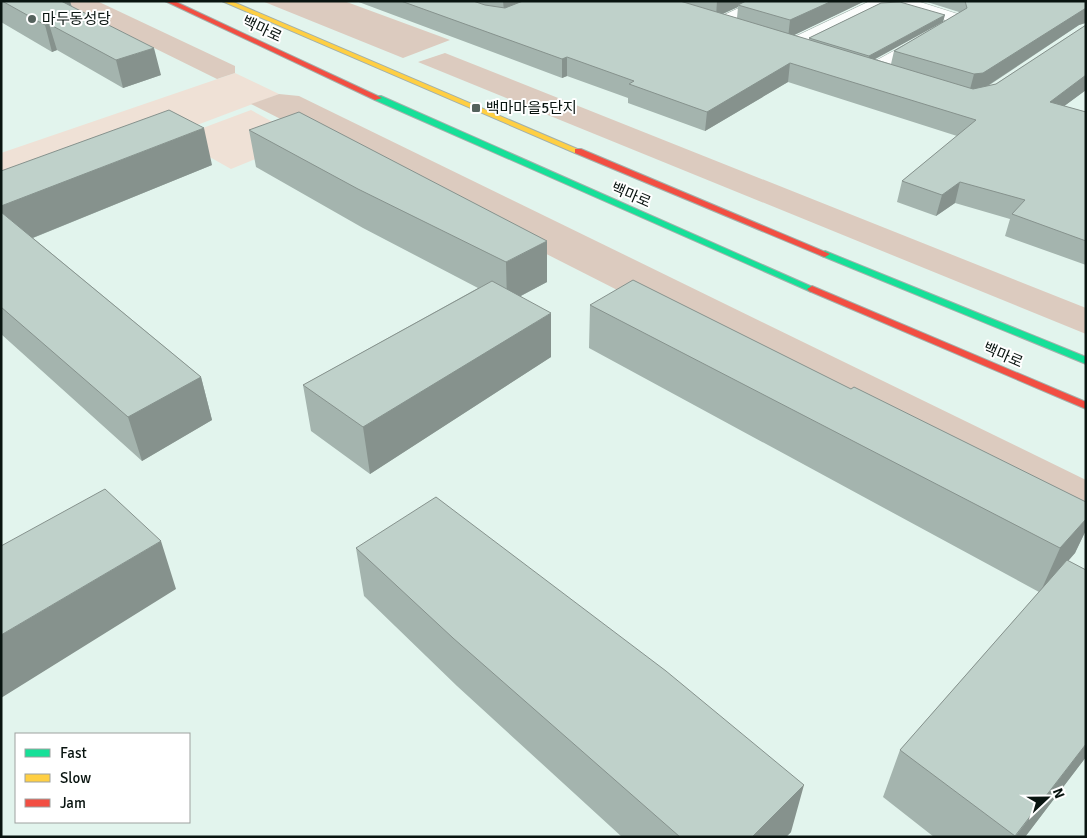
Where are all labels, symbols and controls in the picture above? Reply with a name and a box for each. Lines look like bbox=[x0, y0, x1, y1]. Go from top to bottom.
place label: 마두동성당 bbox=[42, 10, 111, 28]
street label: 백마로 bbox=[239, 12, 285, 46]
marker: 마두동성당 bbox=[26, 13, 38, 25]
place label: 백마마을5단지 bbox=[486, 99, 577, 117]
marker: 백마마을5단지 bbox=[470, 102, 482, 114]
street label: 백마로 bbox=[608, 179, 654, 211]
street label: 백마로 bbox=[980, 339, 1026, 371]
legend bbox=[15, 733, 190, 823]
text: Fast bbox=[60, 744, 87, 762]
text: Slow bbox=[60, 769, 91, 787]
north arrow bbox=[1022, 773, 1072, 823]
text: N bbox=[1049, 786, 1068, 801]
text: Jam bbox=[60, 794, 86, 812]

